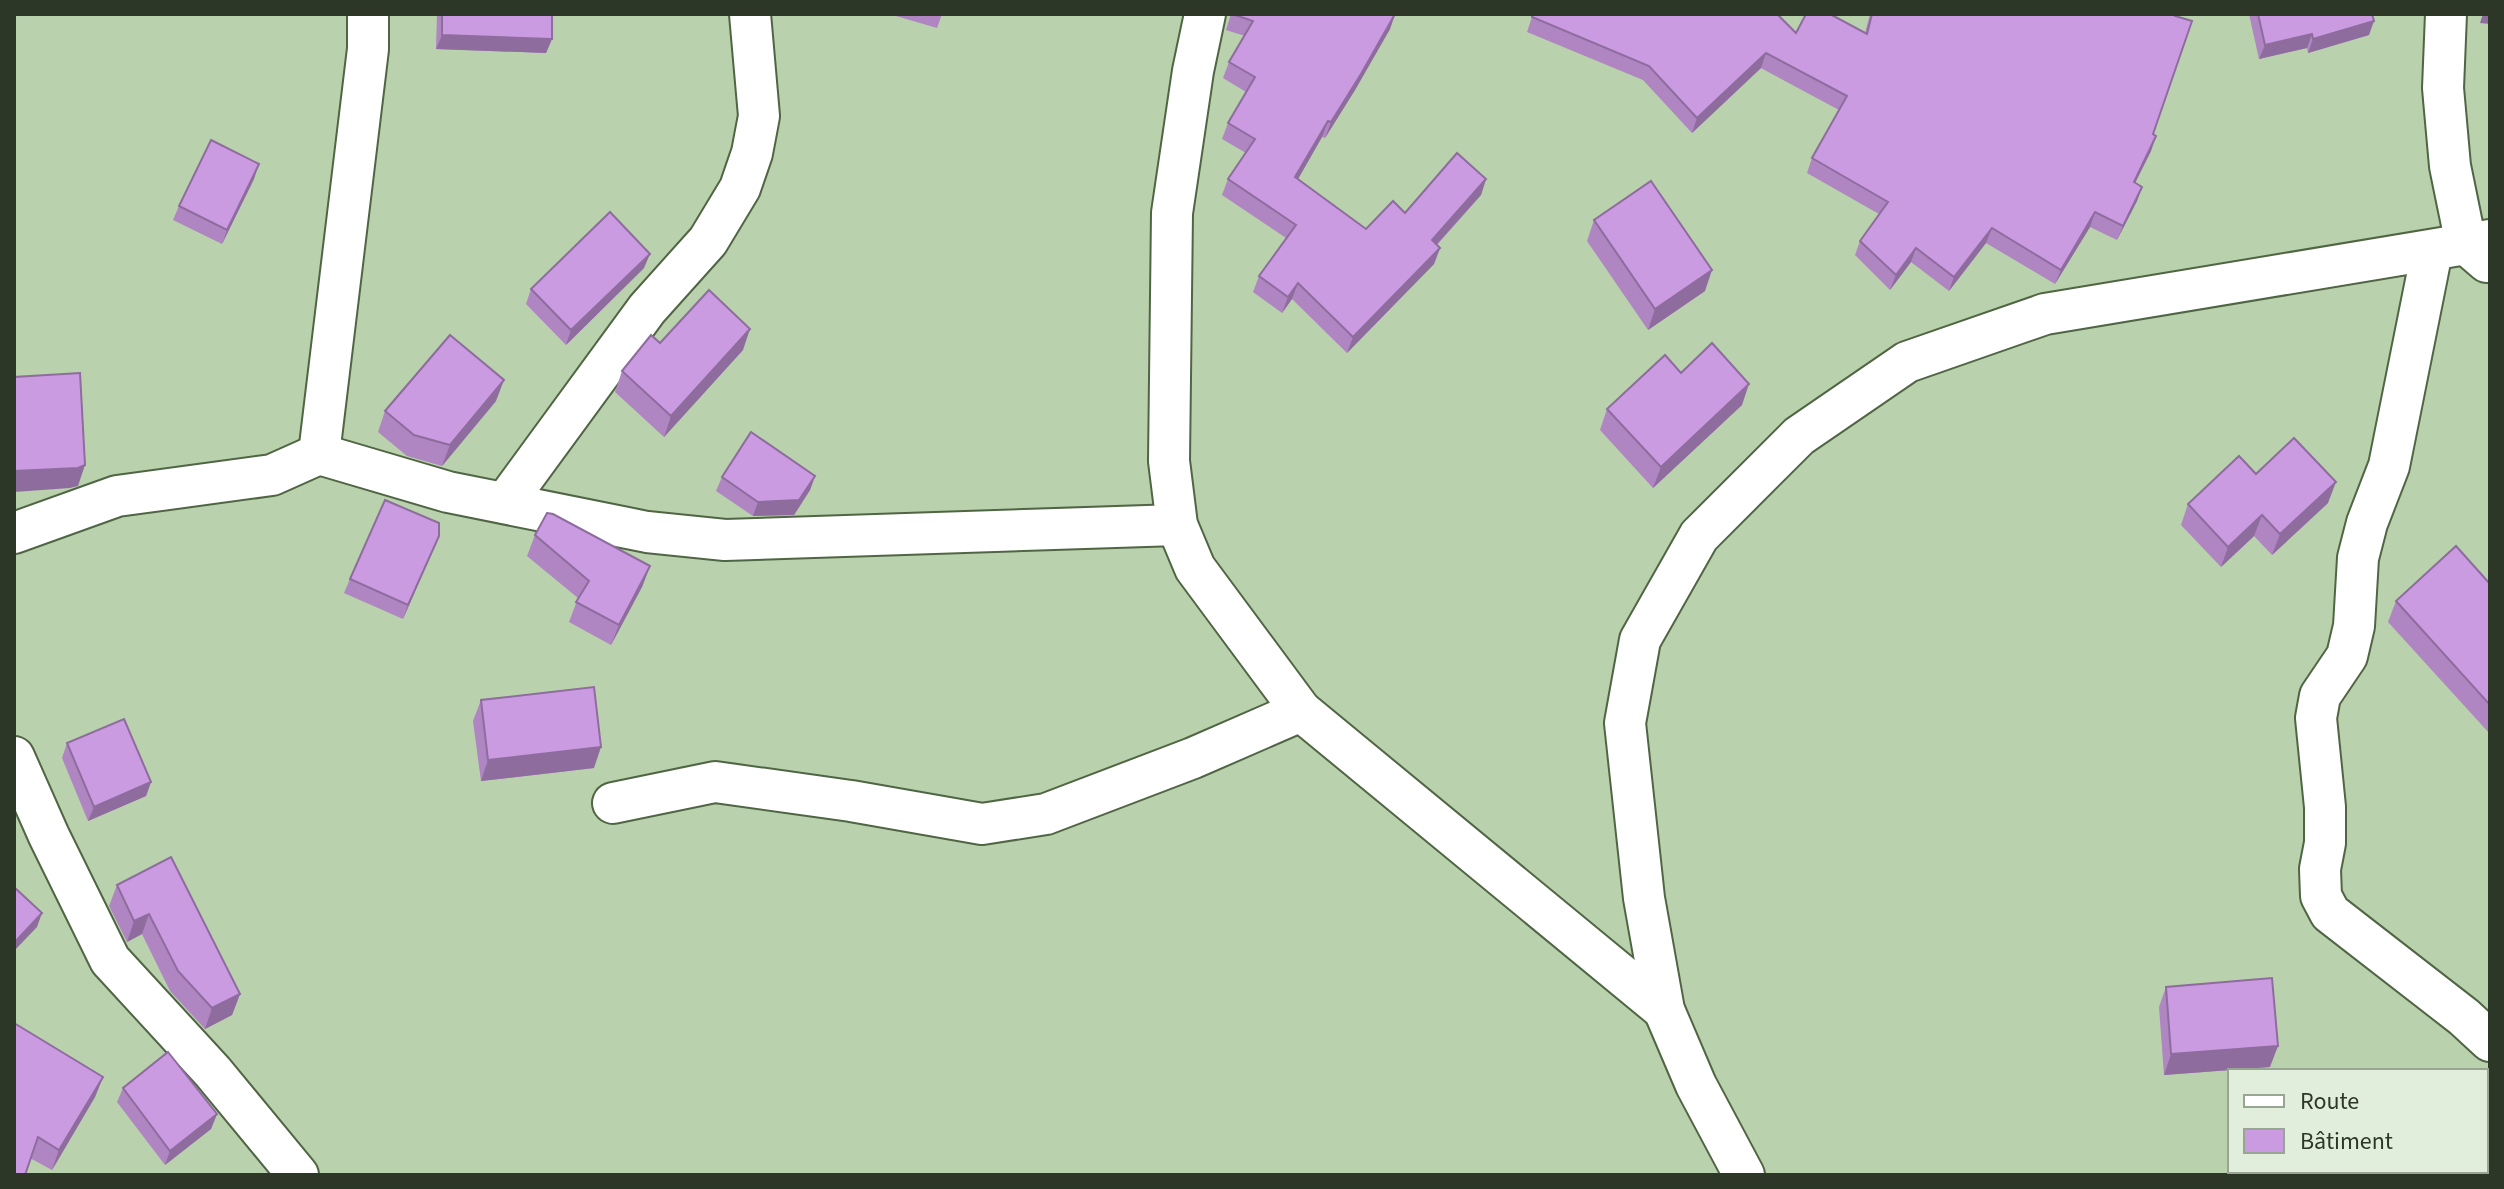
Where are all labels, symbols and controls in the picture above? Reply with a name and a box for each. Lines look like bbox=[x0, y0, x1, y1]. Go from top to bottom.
legend bbox=[2228, 1069, 2488, 1173]
text: Route bbox=[2300, 1084, 2359, 1119]
text: Bâtiment bbox=[2300, 1124, 2393, 1159]

